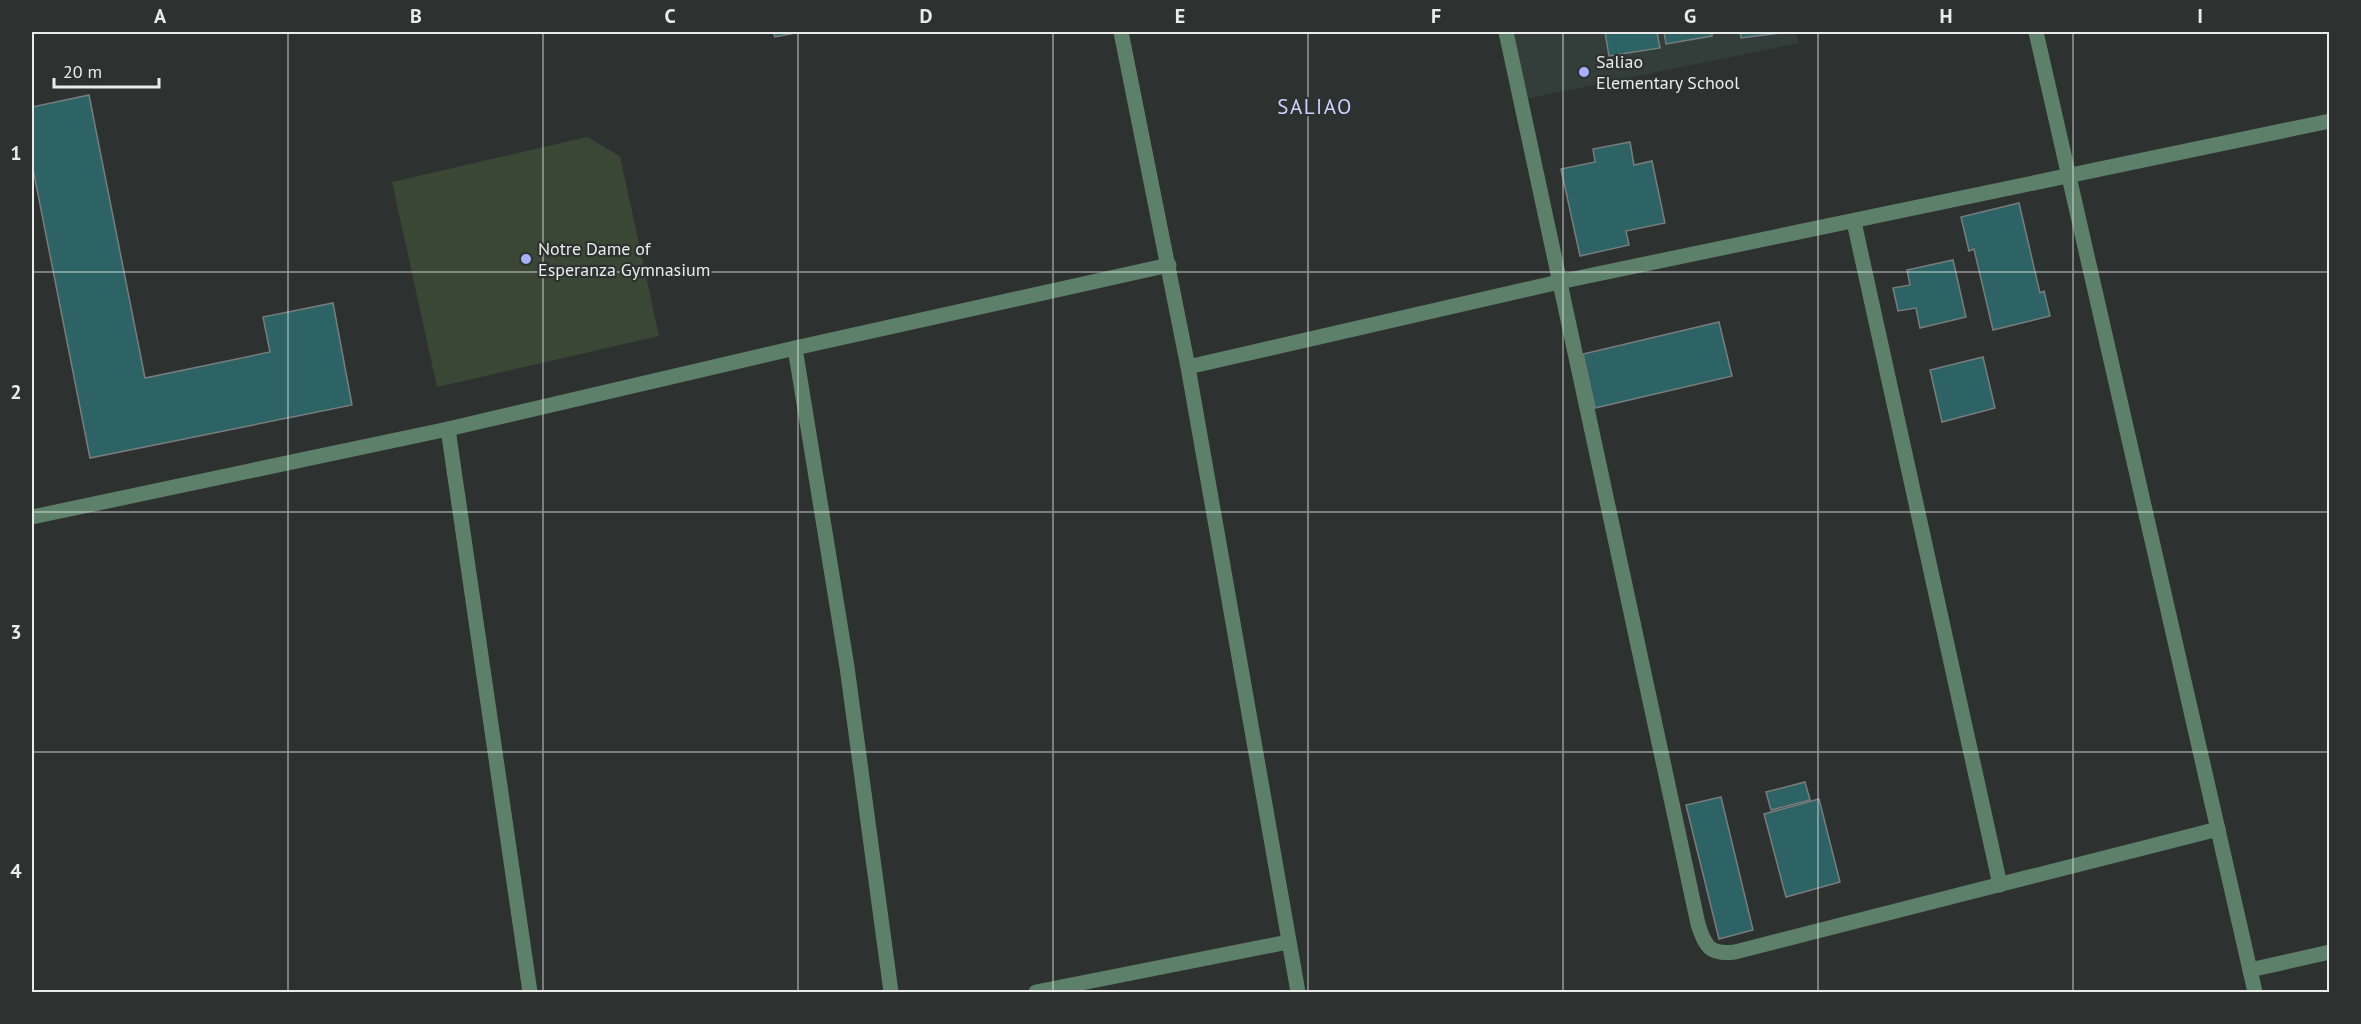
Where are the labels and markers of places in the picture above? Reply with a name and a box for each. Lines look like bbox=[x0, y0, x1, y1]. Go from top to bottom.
place label: Saliao Elementary School bbox=[1596, 50, 1740, 94]
marker: Saliao Elementary School bbox=[1577, 65, 1591, 79]
place label: Notre Dame of Esperanza Gymnasium bbox=[538, 237, 710, 281]
marker: Notre Dame of Esperanza Gymnasium bbox=[519, 252, 533, 266]

